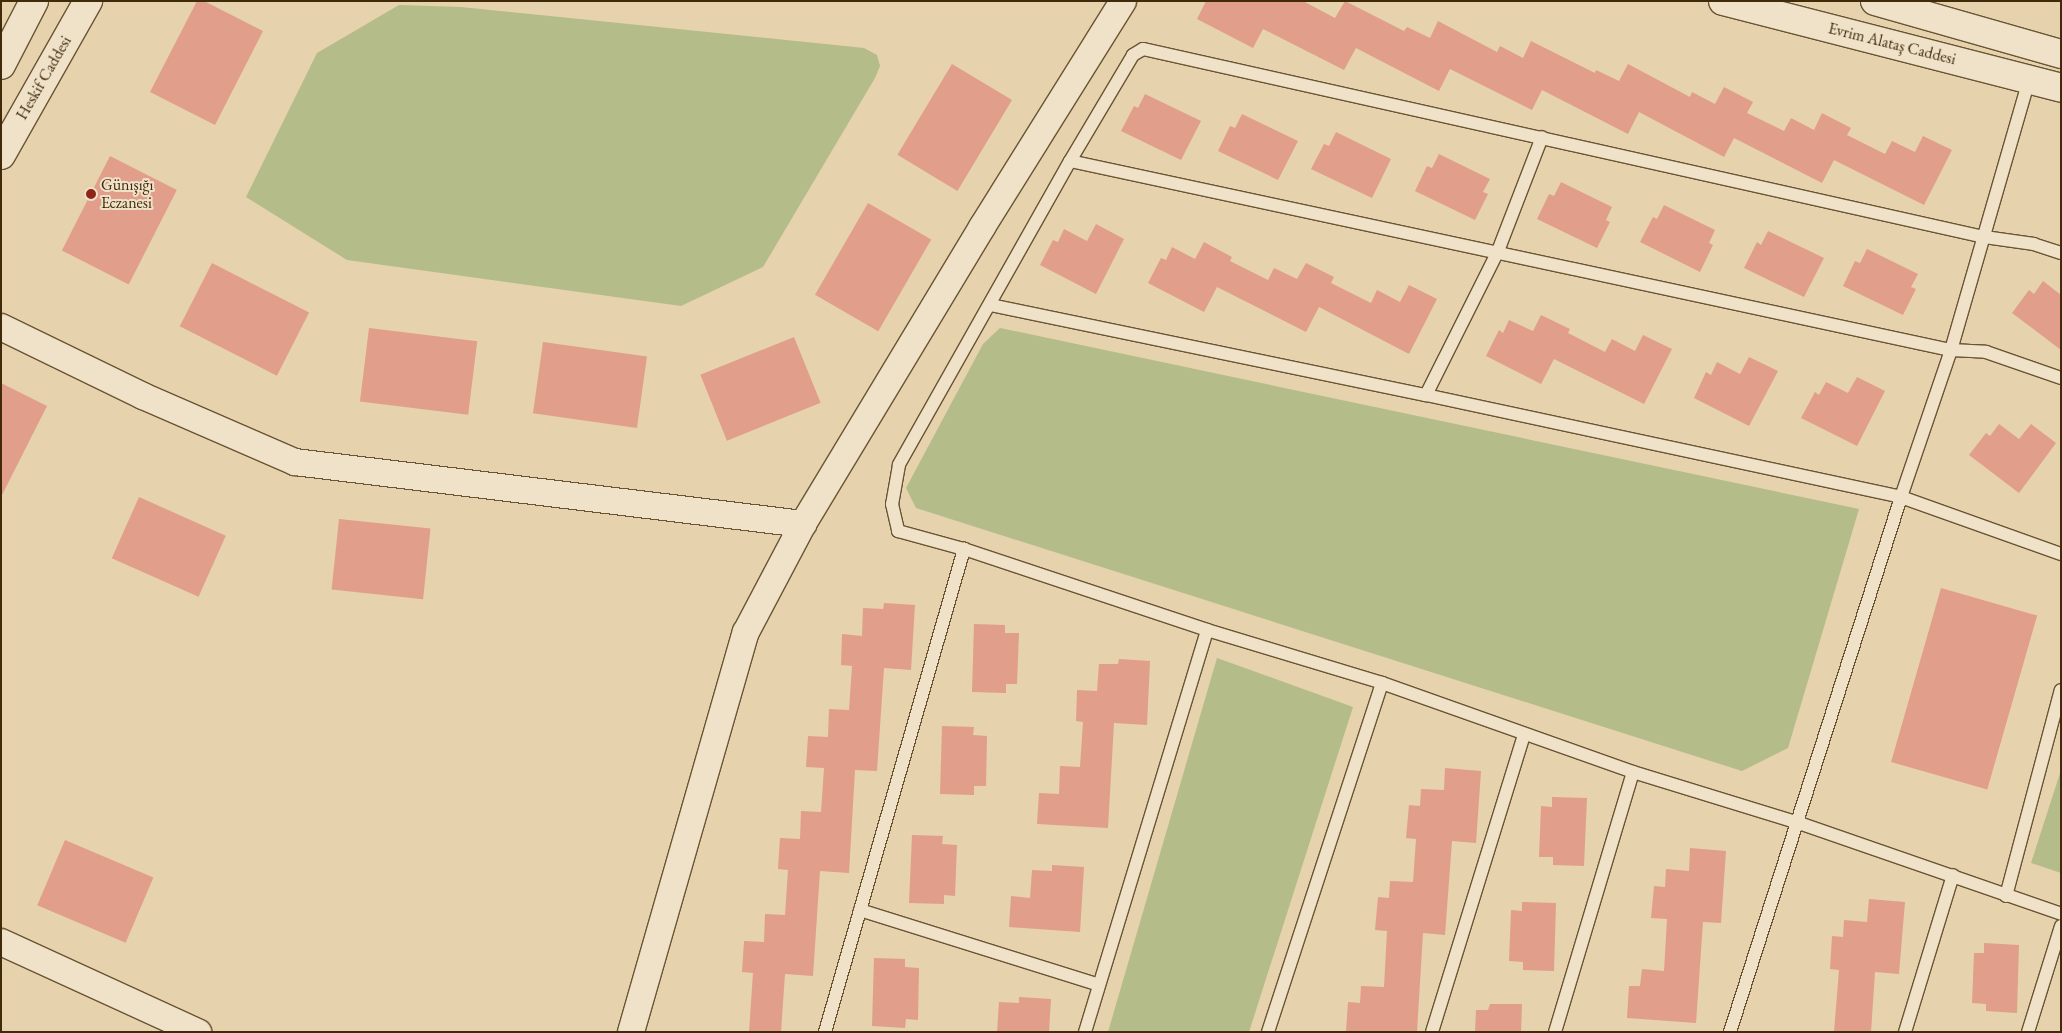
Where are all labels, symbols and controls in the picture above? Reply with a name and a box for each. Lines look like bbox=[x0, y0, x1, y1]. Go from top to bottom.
street label: Evrim Alataş Caddesi bbox=[1826, 19, 1958, 69]
street label: Heskif Caddesi bbox=[12, 33, 76, 123]
place label: Günışığı Eczanesi bbox=[101, 175, 153, 213]
marker: Günışığı Eczanesi bbox=[85, 188, 97, 200]

